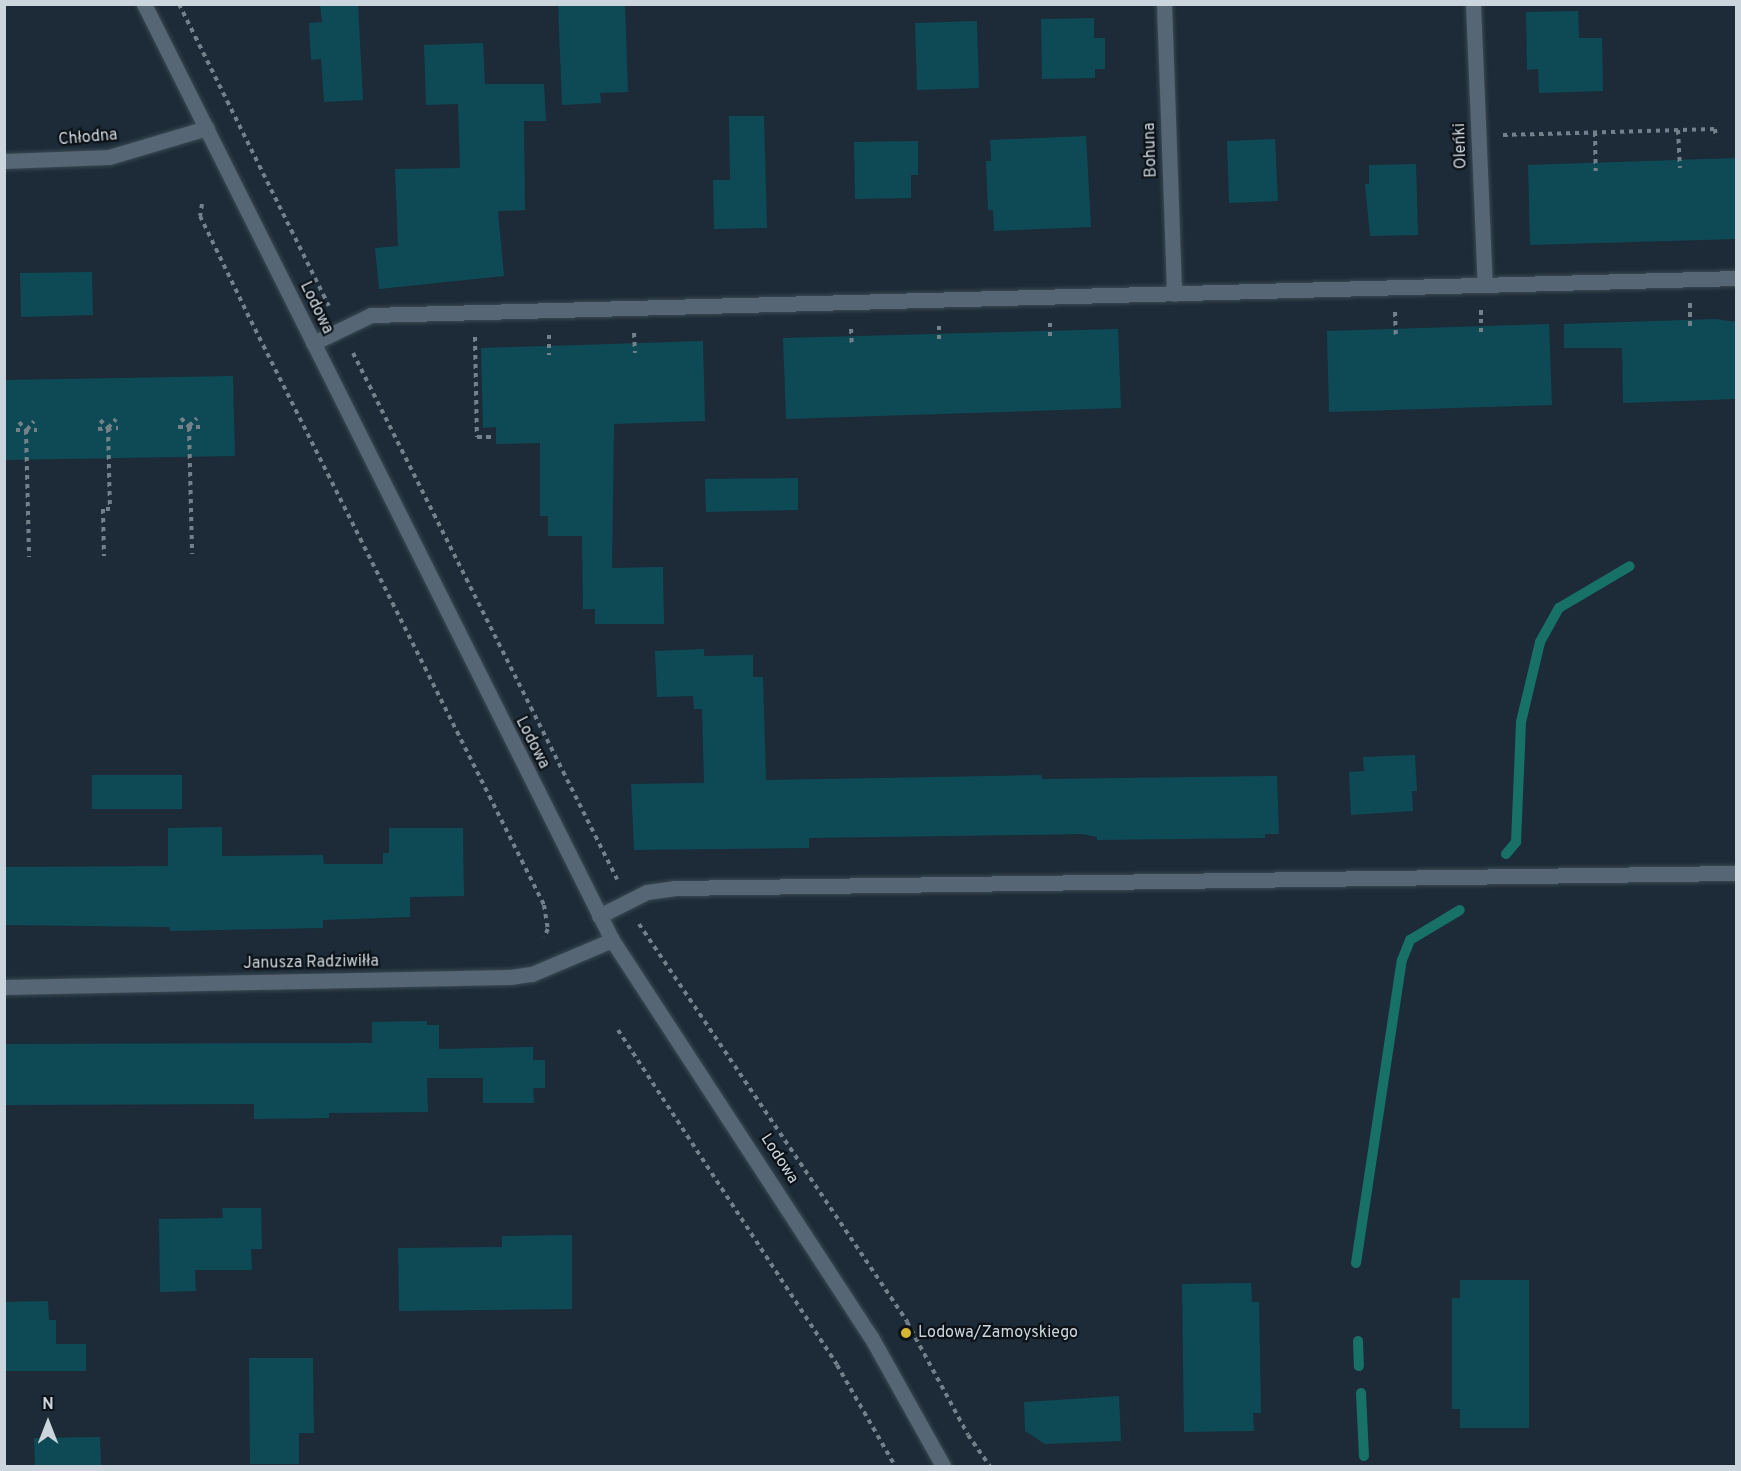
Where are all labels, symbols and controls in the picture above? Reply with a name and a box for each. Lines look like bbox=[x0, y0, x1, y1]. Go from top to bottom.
street label: Bohuna bbox=[1140, 122, 1162, 178]
street label: Oleńki bbox=[1451, 123, 1471, 169]
street label: Chłodna bbox=[58, 126, 118, 150]
street label: Lodowa bbox=[295, 279, 337, 337]
street label: Lodowa bbox=[511, 714, 553, 772]
street label: Janusza Radziwiłła bbox=[243, 952, 379, 974]
street label: Lodowa bbox=[756, 1130, 802, 1188]
place label: Lodowa/Zamoyskiego bbox=[918, 1323, 1078, 1343]
marker: Lodowa/Zamoyskiego bbox=[899, 1326, 913, 1340]
north arrow bbox=[18, 1393, 78, 1453]
text: N bbox=[42, 1395, 54, 1415]

